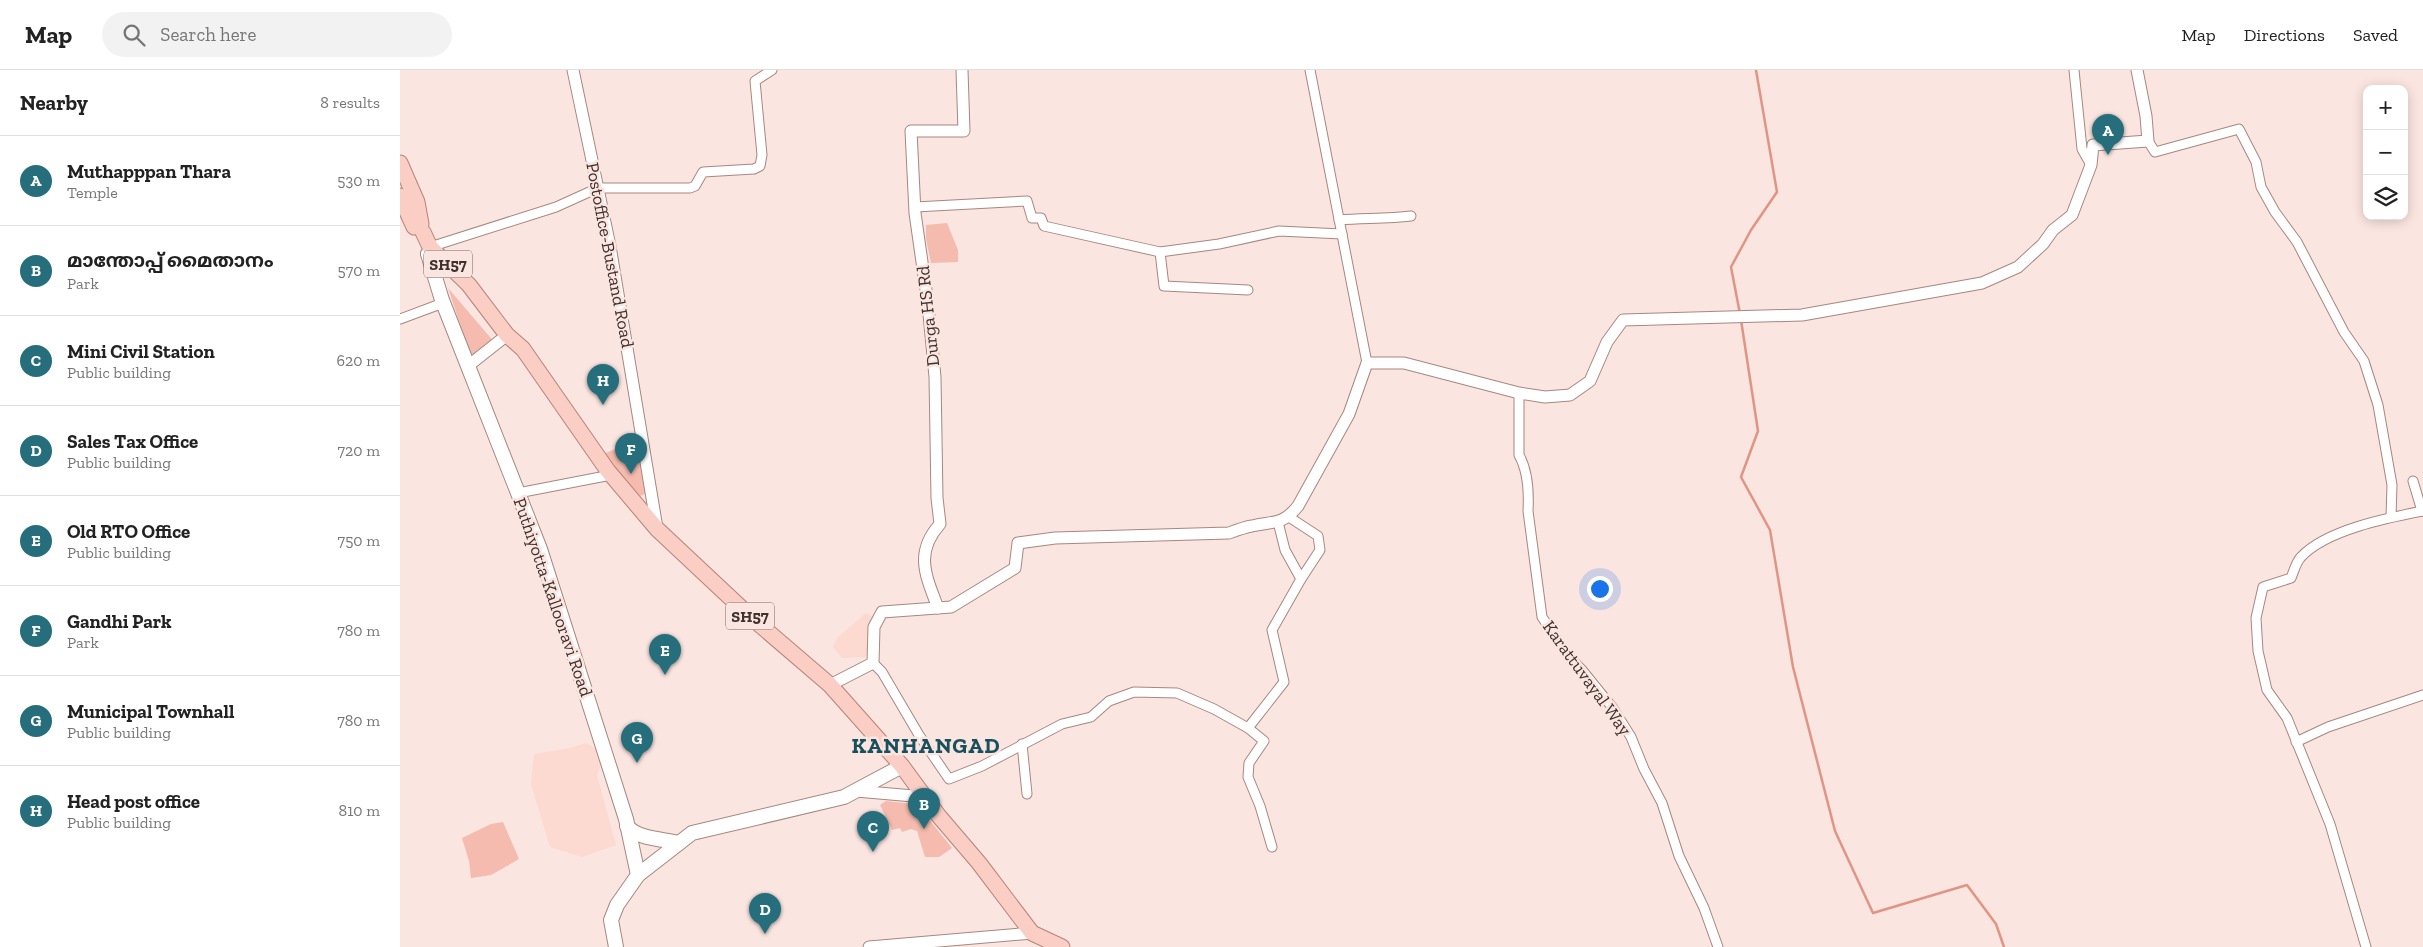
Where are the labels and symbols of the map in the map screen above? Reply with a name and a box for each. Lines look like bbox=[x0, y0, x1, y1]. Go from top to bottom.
pin: A bbox=[2092, 114, 2124, 155]
street label: Postoffice-Bustand Road bbox=[581, 160, 639, 350]
road number: SH57 bbox=[424, 250, 472, 278]
street label: Durga HS Rd bbox=[912, 264, 944, 367]
pin: H bbox=[587, 364, 619, 405]
pin: F bbox=[615, 433, 647, 474]
street label: Puthiyotta-Kallooravi Road bbox=[509, 495, 597, 699]
your location bbox=[1587, 576, 1613, 602]
road number: SH57 bbox=[726, 602, 774, 630]
street label: Karattuvayal Way bbox=[1538, 616, 1637, 740]
pin: E bbox=[649, 634, 681, 675]
pin: G bbox=[621, 722, 653, 763]
district label: KANHANGAD bbox=[851, 732, 1001, 759]
pin: B bbox=[908, 788, 940, 829]
pin: C bbox=[857, 811, 889, 852]
pin: D bbox=[749, 893, 781, 934]

